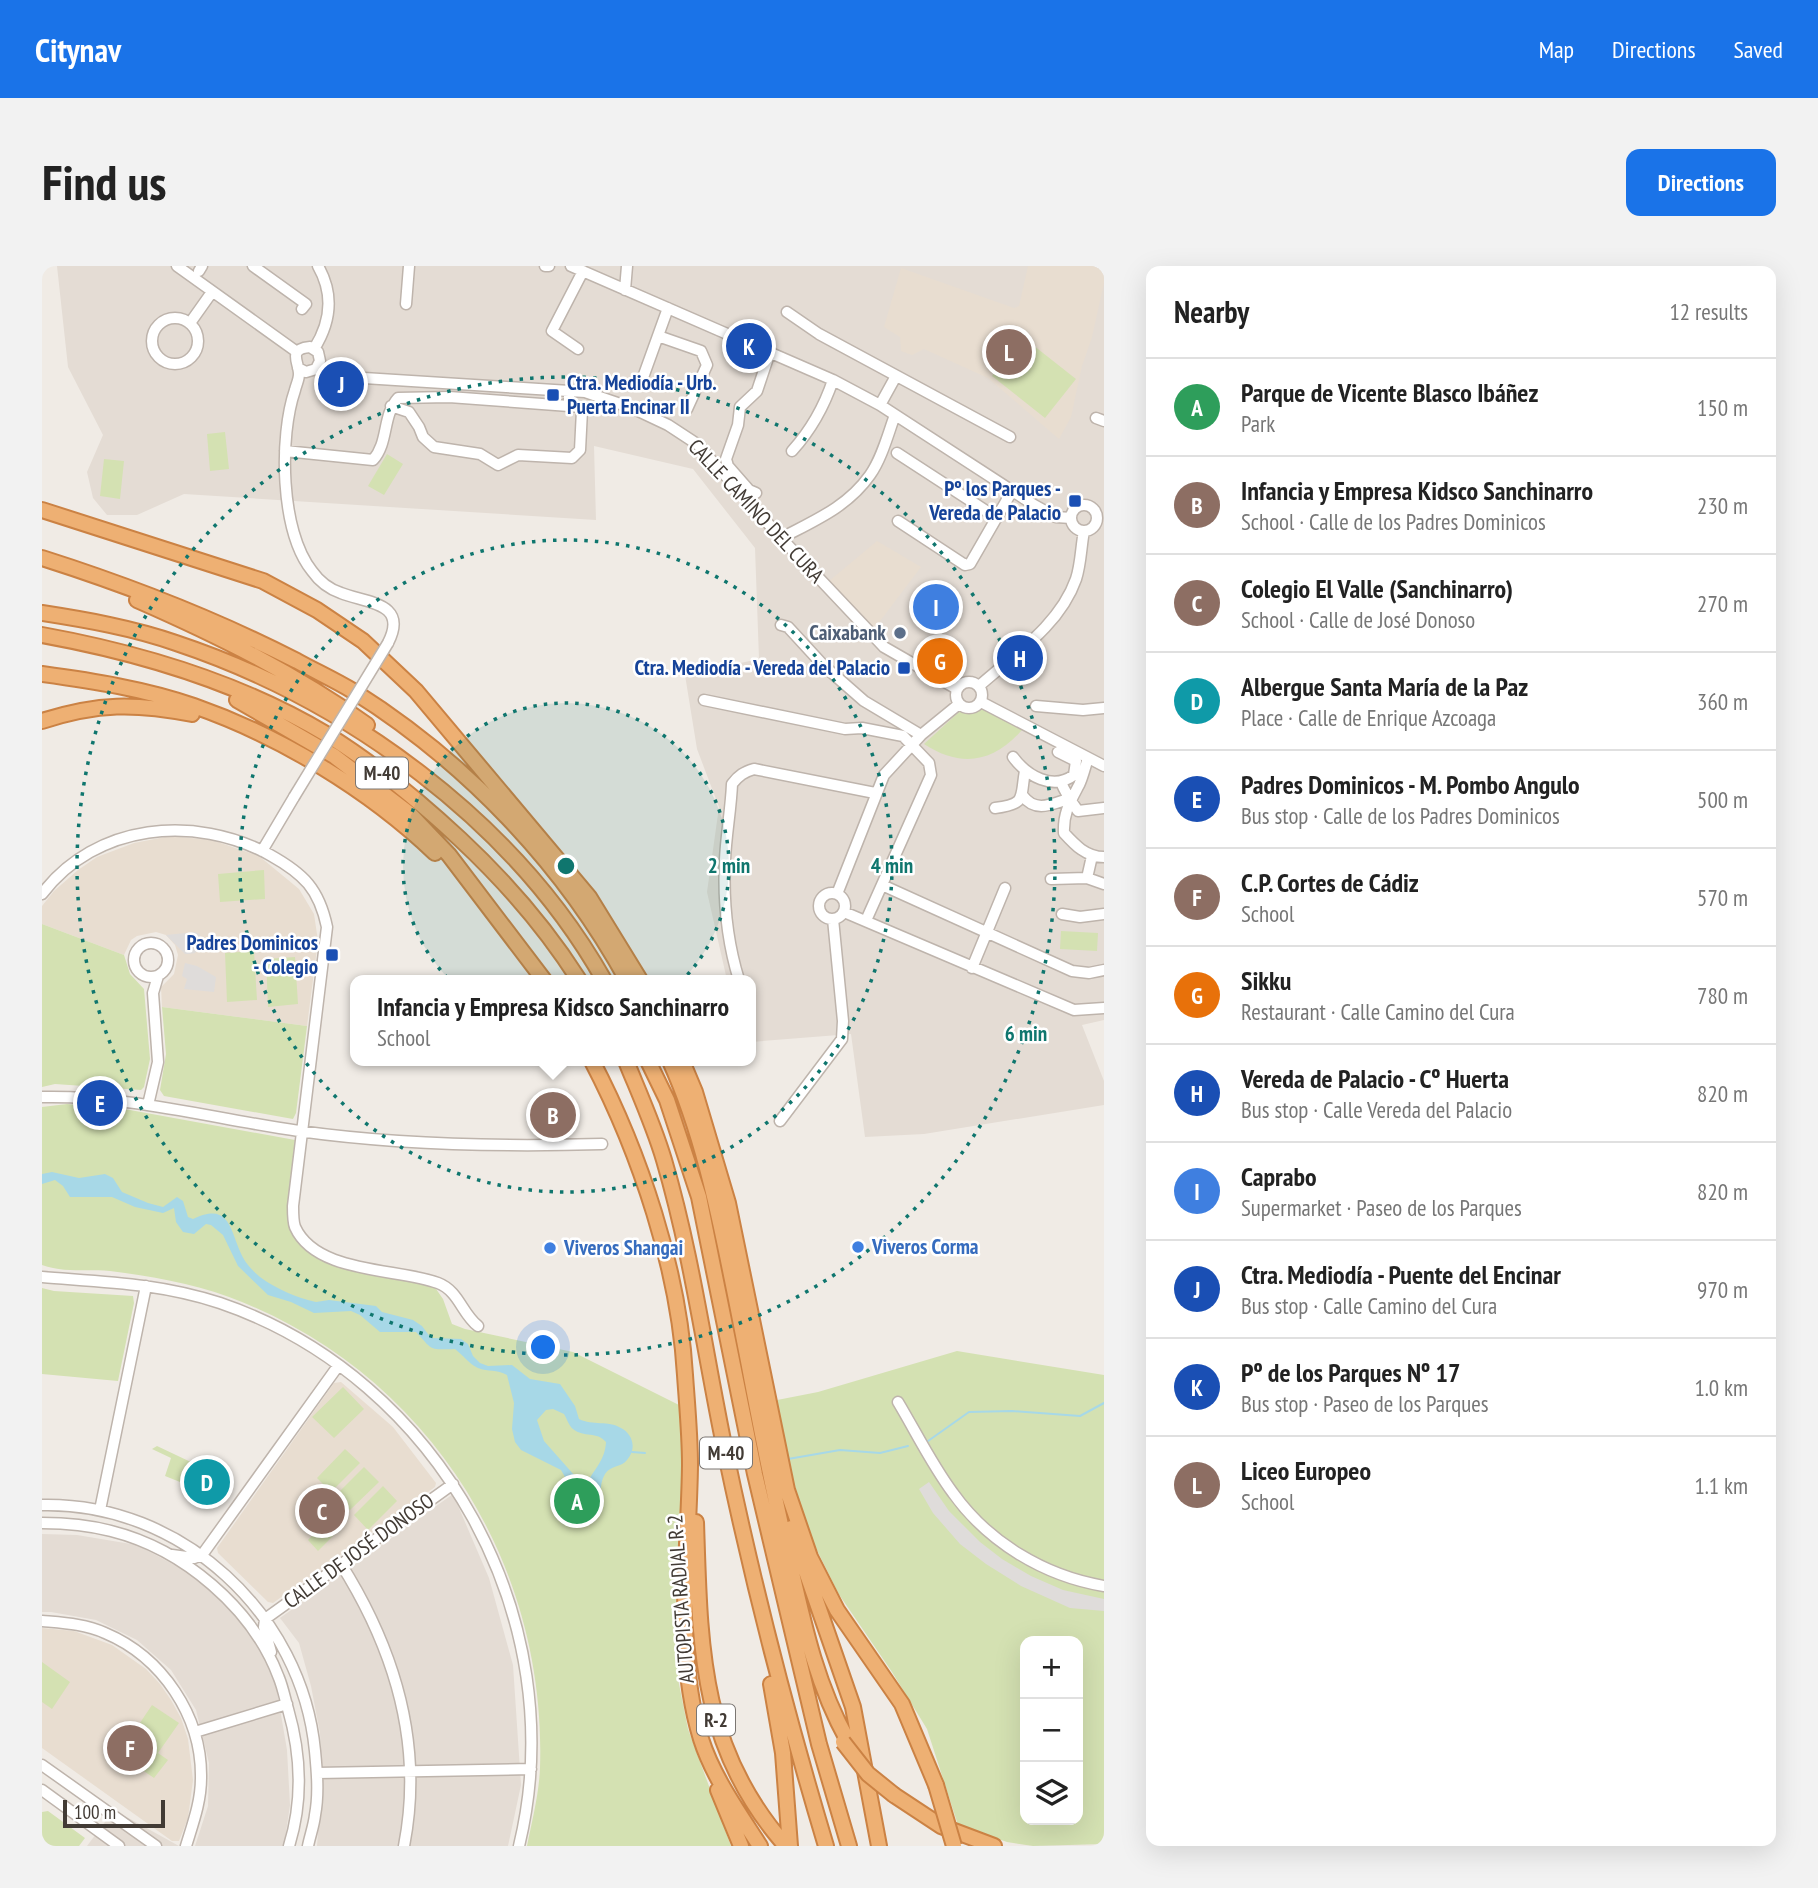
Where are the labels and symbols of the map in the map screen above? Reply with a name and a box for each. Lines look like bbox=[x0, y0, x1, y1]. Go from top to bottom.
pin: K bbox=[726, 320, 772, 372]
pin: L bbox=[986, 326, 1032, 378]
pin: J bbox=[318, 358, 364, 410]
place label: Ctra. Mediodía - Urb. Puerta Encinar II bbox=[567, 369, 717, 420]
marker: Ctra. Mediodía - Urb. Puerta Encinar II bbox=[545, 387, 561, 403]
street label: CALLE CAMINO DEL CURA bbox=[683, 433, 830, 588]
place label: Pº los Parques - Vereda de Palacio bbox=[928, 475, 1061, 526]
marker: Pº los Parques - Vereda de Palacio bbox=[1067, 493, 1083, 509]
pin: I bbox=[913, 581, 959, 633]
place label: Caixabank bbox=[809, 619, 886, 646]
marker: Caixabank bbox=[892, 625, 908, 641]
pin: H bbox=[997, 632, 1043, 684]
pin: G bbox=[917, 635, 963, 687]
place label: Ctra. Mediodía - Vereda del Palacio bbox=[635, 654, 890, 681]
marker: Ctra. Mediodía - Vereda del Palacio bbox=[896, 660, 912, 676]
road number: M-40 bbox=[356, 758, 408, 788]
text: 2 min bbox=[708, 852, 750, 879]
text: 4 min bbox=[871, 852, 913, 879]
centre of rings bbox=[554, 854, 578, 878]
place label: Padres Dominicos - Colegio bbox=[186, 929, 318, 980]
marker: Padres Dominicos - Colegio bbox=[324, 947, 340, 963]
text: 6 min bbox=[1005, 1020, 1047, 1047]
pin: E bbox=[77, 1077, 123, 1129]
pin: B bbox=[530, 1089, 576, 1141]
place label: Viveros Corma bbox=[871, 1233, 979, 1260]
place label: Viveros Shangai bbox=[563, 1234, 683, 1261]
marker: Viveros Corma bbox=[850, 1239, 866, 1255]
marker: Viveros Shangai bbox=[542, 1240, 558, 1256]
your location bbox=[526, 1330, 560, 1364]
road number: M-40 bbox=[700, 1438, 752, 1469]
pin: D bbox=[184, 1456, 230, 1508]
pin: A bbox=[554, 1475, 600, 1527]
pin: C bbox=[299, 1485, 345, 1537]
street label: CALLE DE JOSÉ DONOSO bbox=[279, 1488, 439, 1614]
street label: AUTOPISTA RADIAL R-2 bbox=[661, 1514, 700, 1684]
road number: R-2 bbox=[697, 1704, 735, 1736]
pin: F bbox=[107, 1722, 153, 1774]
scale bar bbox=[63, 1797, 164, 1829]

